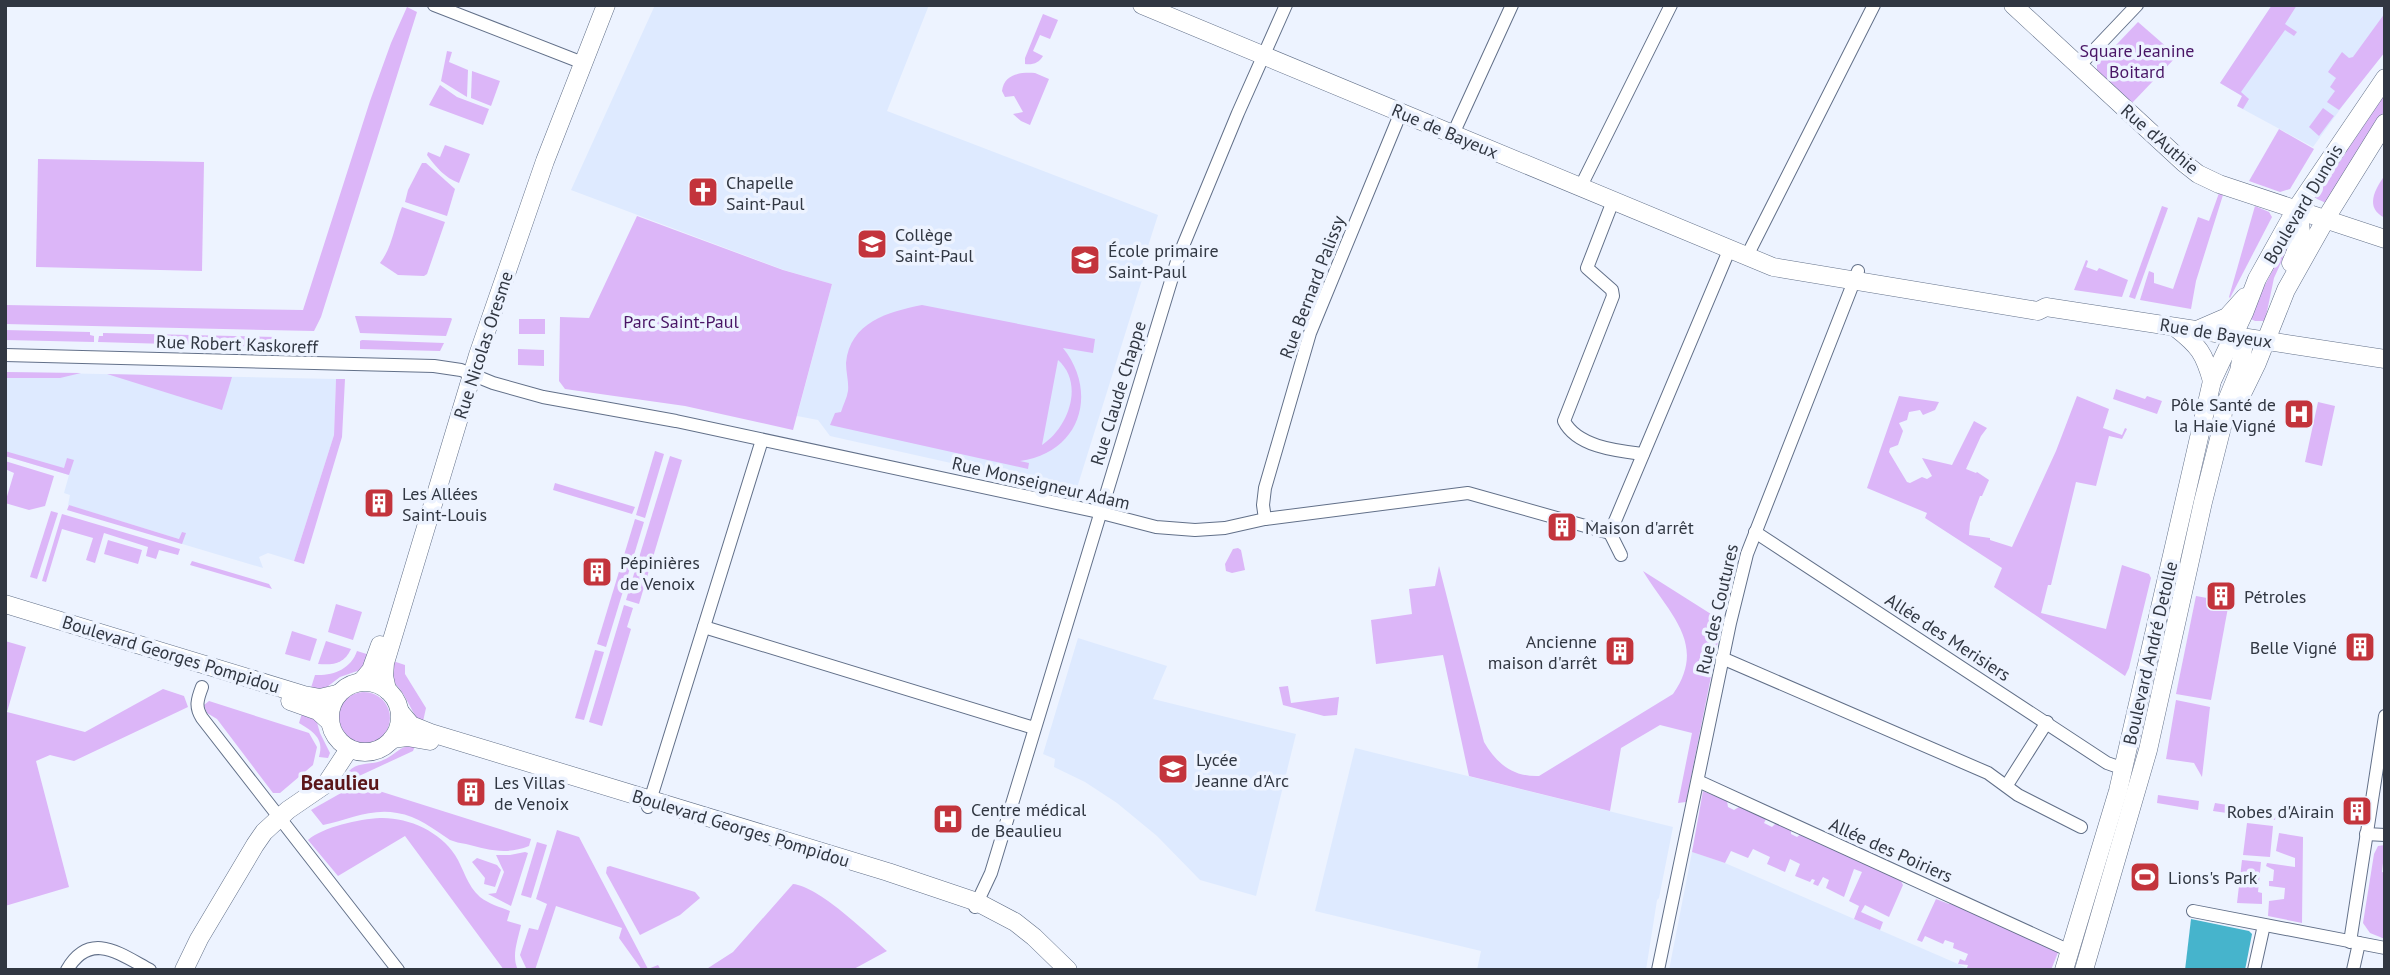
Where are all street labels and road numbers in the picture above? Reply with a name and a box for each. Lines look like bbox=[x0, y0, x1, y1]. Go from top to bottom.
street label: Rue de Bayeux bbox=[1388, 98, 1502, 164]
street label: Rue d'Authie bbox=[2116, 99, 2204, 179]
street label: Boulevard Dunois bbox=[2258, 140, 2348, 268]
street label: Rue Bernard Palissy bbox=[1274, 212, 1350, 362]
street label: Rue Nicolas Oresme bbox=[448, 268, 518, 422]
street label: Rue de Bayeux bbox=[2158, 313, 2274, 353]
street label: Rue Claude Chappe bbox=[1085, 318, 1151, 468]
street label: Rue Robert Kaskoreff bbox=[156, 330, 320, 358]
street label: Rue Monseigneur Adam bbox=[950, 451, 1132, 515]
street label: Rue des Coutures bbox=[1691, 542, 1743, 676]
street label: Boulevard André Detolle bbox=[2118, 559, 2182, 747]
street label: Allée des Merisiers bbox=[1881, 588, 2015, 686]
street label: Boulevard Georges Pompidou bbox=[59, 610, 283, 698]
street label: Boulevard Georges Pompidou bbox=[629, 784, 853, 872]
street label: Allée des Poiriers bbox=[1826, 812, 1956, 888]

